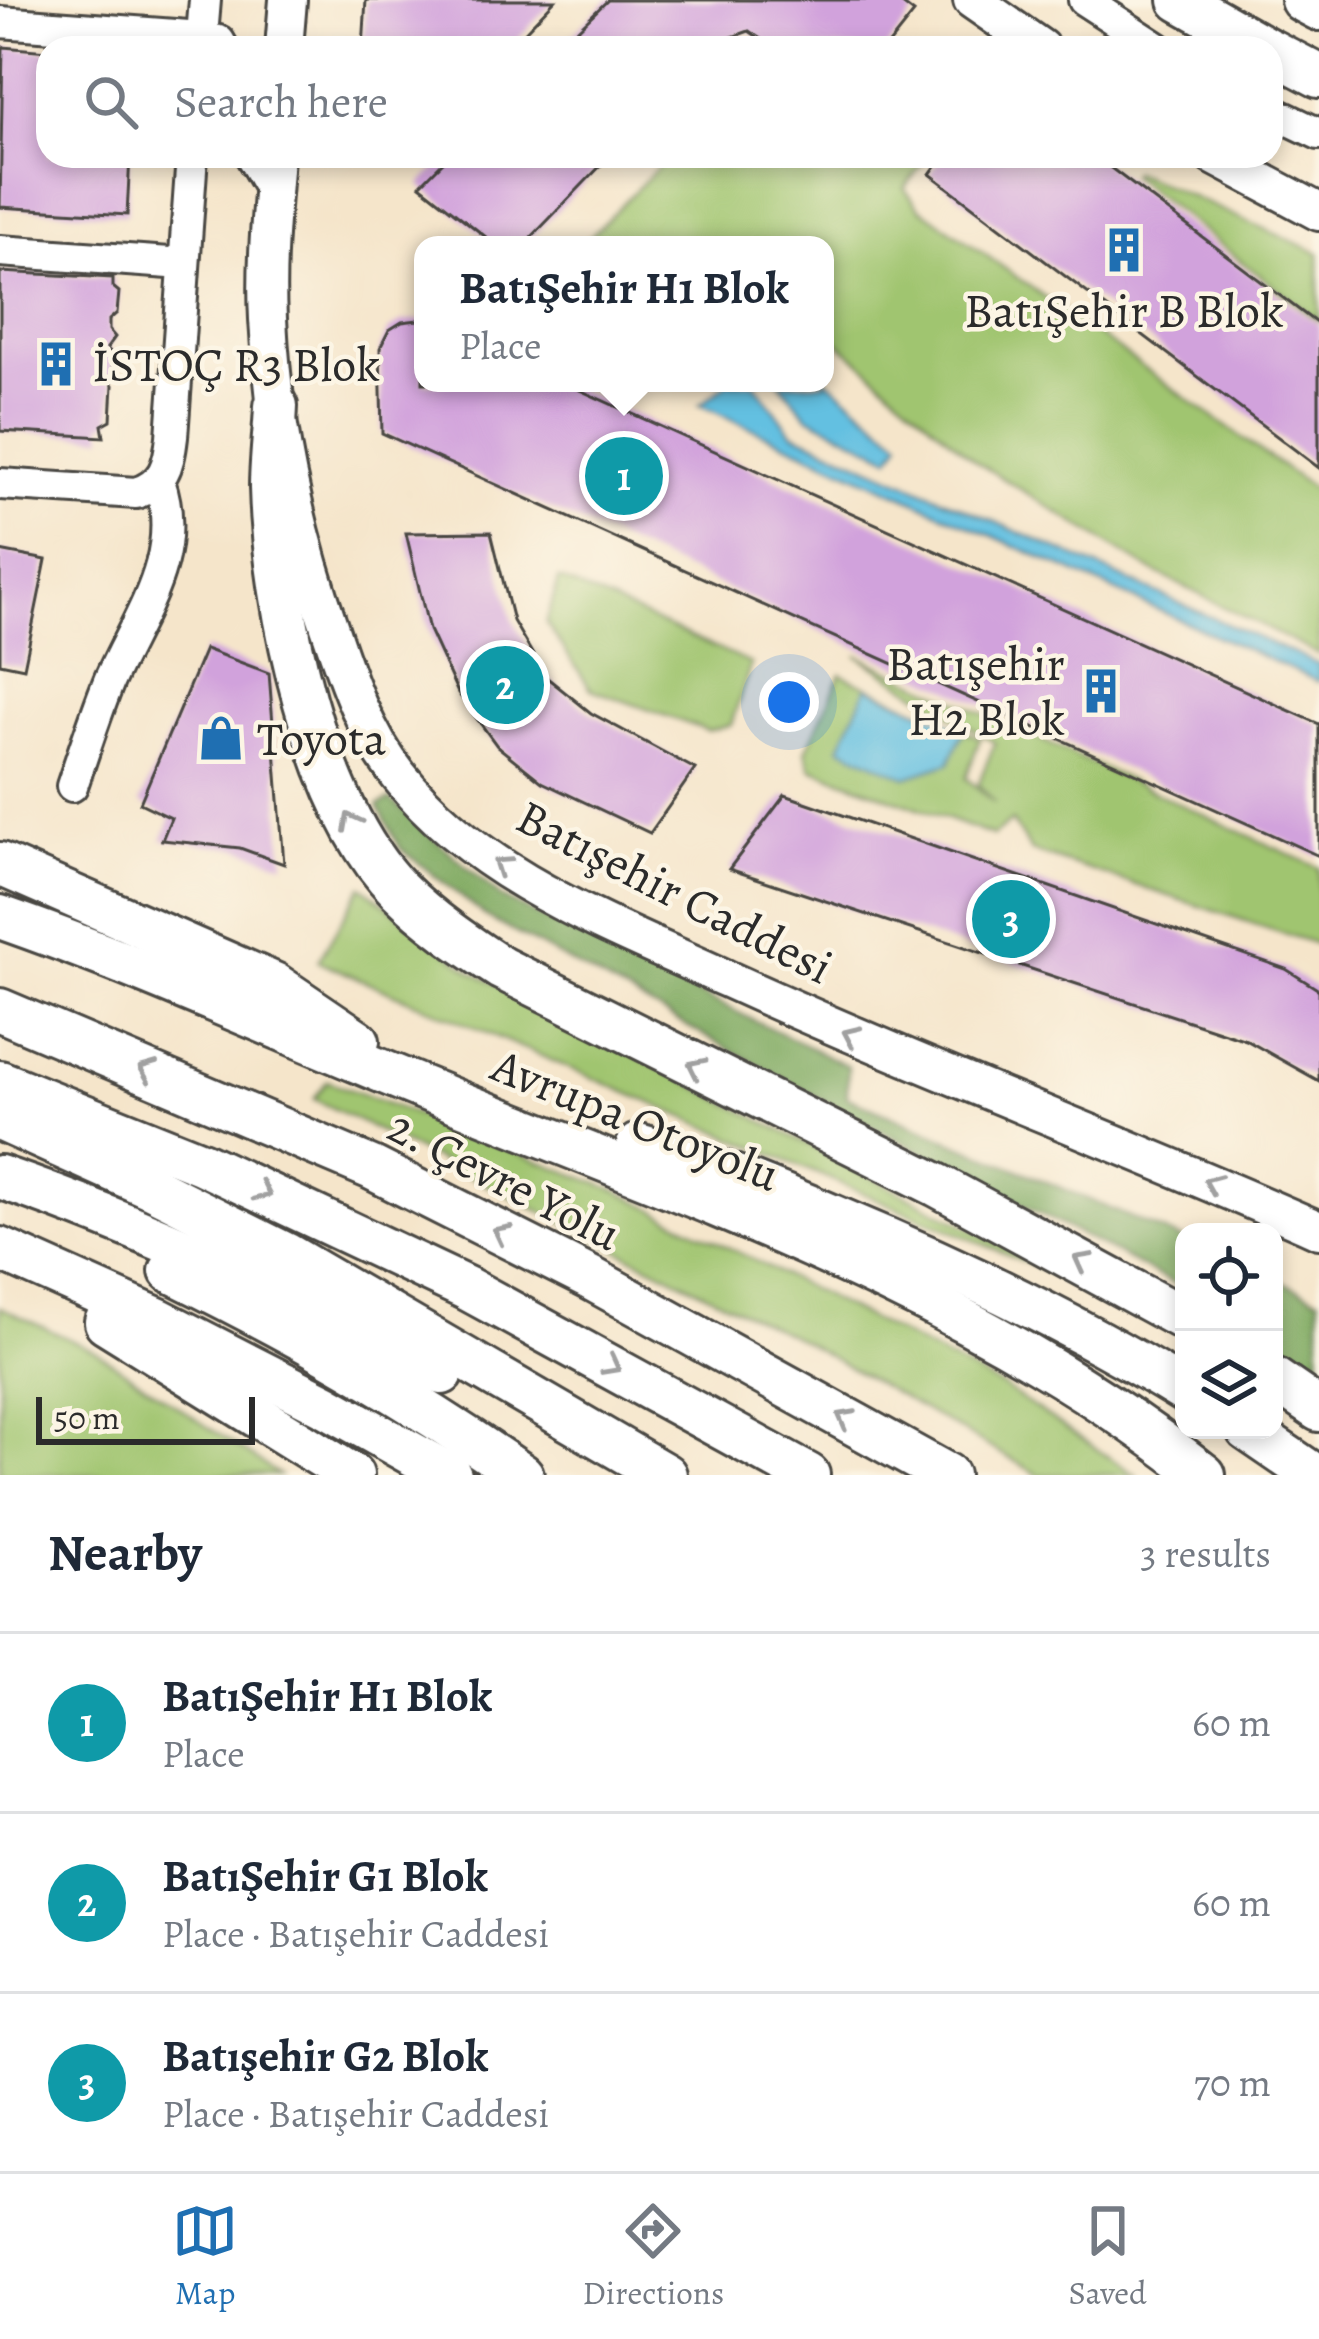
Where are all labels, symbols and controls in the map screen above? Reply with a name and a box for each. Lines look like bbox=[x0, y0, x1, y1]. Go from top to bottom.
search box bbox=[36, 36, 1283, 168]
icon: search bbox=[78, 69, 144, 135]
text: Search here bbox=[174, 71, 388, 133]
building icon: BatıŞehir B Blok bbox=[1099, 225, 1149, 275]
popup bbox=[414, 236, 834, 392]
text: BatıŞehir H1 Blok bbox=[459, 257, 789, 319]
place label: BatıŞehir B Blok bbox=[964, 278, 1284, 344]
text: Place bbox=[459, 319, 542, 372]
place label: İSTOÇ R3 Blok bbox=[92, 332, 380, 398]
building icon: İSTOÇ R3 Blok bbox=[31, 339, 81, 389]
pin: 1 bbox=[585, 431, 663, 521]
place label: Batışehir H2 Blok bbox=[886, 631, 1065, 752]
pin: 2 bbox=[466, 640, 544, 730]
building icon: Batışehir H2 Blok bbox=[1076, 666, 1126, 716]
your location bbox=[759, 672, 819, 732]
place label: Toyota bbox=[257, 706, 387, 772]
shop icon: Toyota bbox=[196, 713, 246, 763]
street label: Batışehir Caddesi bbox=[505, 784, 844, 1000]
one-way arrow bbox=[342, 812, 365, 833]
one-way arrow bbox=[492, 857, 514, 879]
pin: 3 bbox=[972, 874, 1050, 964]
one-way arrow bbox=[842, 1026, 863, 1050]
street label: Avrupa Otoyolu bbox=[481, 1032, 789, 1208]
one-way arrow bbox=[687, 1058, 709, 1081]
one-way arrow bbox=[137, 1060, 158, 1084]
street label: 2. Çevre Yolu bbox=[377, 1093, 632, 1267]
one-way arrow bbox=[1203, 1173, 1224, 1197]
one-way arrow bbox=[251, 1178, 272, 1201]
map controls bbox=[1175, 1223, 1283, 1439]
button: locate bbox=[1175, 1223, 1283, 1331]
one-way arrow bbox=[492, 1224, 513, 1248]
one-way arrow bbox=[1074, 1252, 1095, 1275]
button: layers bbox=[1175, 1331, 1283, 1439]
one-way arrow bbox=[599, 1352, 620, 1375]
scale bar bbox=[36, 1391, 255, 1444]
text: 50 m bbox=[54, 1395, 120, 1440]
one-way arrow bbox=[836, 1409, 857, 1432]
text: Nearby bbox=[48, 1518, 202, 1588]
text: 3 results bbox=[1140, 1527, 1271, 1580]
text: BatıŞehir H1 Blok bbox=[162, 1665, 492, 1727]
text: 1 bbox=[80, 1696, 94, 1749]
text: 60 m bbox=[1192, 1696, 1271, 1749]
text: Place bbox=[162, 1727, 245, 1780]
text: BatıŞehir G1 Blok bbox=[162, 1845, 488, 1907]
text: 2 bbox=[78, 1876, 96, 1929]
text: 60 m bbox=[1192, 1876, 1271, 1929]
text: Place · Batışehir Caddesi bbox=[162, 1907, 549, 1960]
text: Batışehir G2 Blok bbox=[162, 2025, 488, 2087]
text: 3 bbox=[79, 2056, 95, 2109]
text: 70 m bbox=[1194, 2056, 1271, 2109]
text: Place · Batışehir Caddesi bbox=[162, 2087, 549, 2140]
tab: Map bbox=[172, 2198, 238, 2315]
tab: Directions bbox=[583, 2198, 724, 2315]
tab: Saved bbox=[1069, 2198, 1147, 2315]

